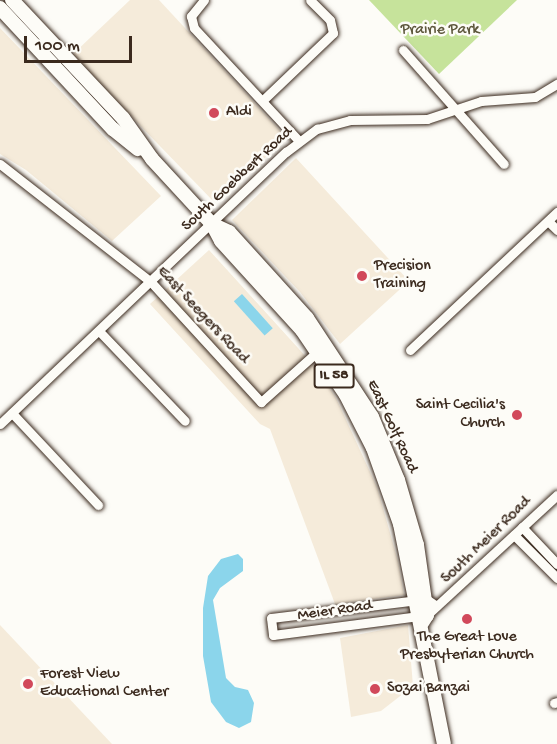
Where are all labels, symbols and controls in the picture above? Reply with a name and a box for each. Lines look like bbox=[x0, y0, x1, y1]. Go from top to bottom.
park label: Prairie Park bbox=[401, 21, 479, 41]
scale bar bbox=[27, 24, 135, 62]
text: 100 m bbox=[35, 36, 80, 57]
place label: Aldi bbox=[226, 103, 252, 123]
marker: Aldi bbox=[207, 106, 221, 120]
street label: South Goebbert Road bbox=[178, 124, 298, 236]
place label: Precision Training bbox=[374, 257, 431, 295]
street label: East Seegers Road bbox=[152, 263, 252, 369]
marker: Precision Training bbox=[355, 269, 369, 283]
road number: IL 58 bbox=[313, 364, 355, 388]
street label: East Golf Road bbox=[361, 377, 421, 477]
place label: Saint Cecilia's Church bbox=[416, 396, 505, 434]
marker: Saint Cecilia's Church bbox=[510, 408, 524, 422]
street label: South Meier Road bbox=[438, 493, 536, 589]
street label: Meier Road bbox=[296, 597, 374, 627]
marker: The Great Love Presbyterian Church bbox=[460, 612, 474, 626]
place label: The Great Love Presbyterian Church bbox=[400, 628, 534, 666]
place label: Forest View Educational Center bbox=[40, 665, 168, 703]
marker: Forest View Educational Center bbox=[21, 677, 35, 691]
place label: Sozai Banzai bbox=[387, 679, 470, 699]
marker: Sozai Banzai bbox=[368, 682, 382, 696]

